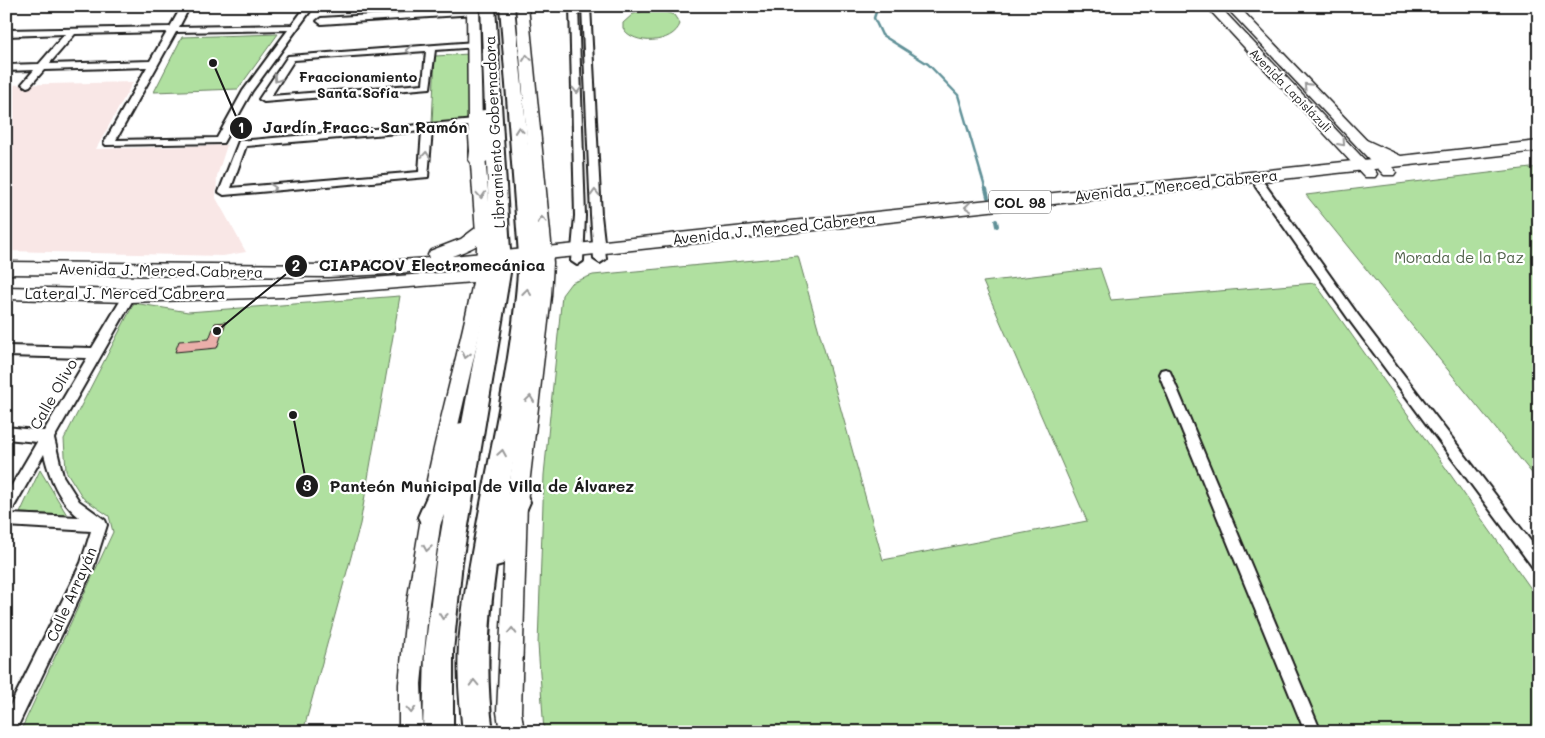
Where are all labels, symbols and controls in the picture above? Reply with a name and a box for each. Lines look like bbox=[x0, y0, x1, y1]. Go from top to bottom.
street label: Libramiento Gobernadora bbox=[479, 35, 509, 229]
one-way arrow bbox=[405, 44, 413, 55]
street label: Avenida Lapislázuli bbox=[1247, 44, 1335, 136]
one-way arrow bbox=[522, 54, 533, 62]
district label: Fraccionamiento Santa Sofía bbox=[299, 67, 418, 102]
one-way arrow bbox=[274, 73, 283, 82]
one-way arrow bbox=[1304, 83, 1313, 92]
one-way arrow bbox=[571, 86, 582, 94]
callout: Jardín Fracc. San Ramón bbox=[228, 112, 478, 143]
text: Jardín Fracc. San Ramón bbox=[263, 116, 467, 137]
text: 1 bbox=[238, 117, 244, 137]
one-way arrow bbox=[513, 126, 524, 134]
one-way arrow bbox=[1337, 137, 1346, 146]
one-way arrow bbox=[420, 151, 431, 159]
street label: Avenida J. Merced Cabrera bbox=[1073, 164, 1279, 206]
one-way arrow bbox=[269, 183, 277, 194]
one-way arrow bbox=[589, 189, 600, 197]
road number: COL 98 bbox=[989, 190, 1051, 213]
one-way arrow bbox=[475, 191, 486, 199]
one-way arrow bbox=[964, 201, 972, 212]
street label: Avenida J. Merced Cabrera bbox=[671, 207, 877, 249]
one-way arrow bbox=[537, 216, 548, 224]
park label: Morada de la Paz bbox=[1394, 247, 1524, 267]
callout: CIAPACOV Electromecánica bbox=[284, 250, 556, 281]
text: CIAPACOV Electromecánica bbox=[319, 254, 546, 275]
text: 2 bbox=[292, 255, 300, 275]
street label: Avenida J. Merced Cabrera bbox=[59, 258, 263, 282]
street label: Lateral J. Merced Cabrera bbox=[25, 283, 225, 303]
one-way arrow bbox=[521, 288, 531, 297]
one-way arrow bbox=[461, 351, 471, 359]
street label: Calle Olivo bbox=[25, 355, 81, 433]
one-way arrow bbox=[524, 395, 535, 403]
one-way arrow bbox=[496, 449, 506, 457]
callout: Panteón Municipal de Villa de Álvarez bbox=[295, 470, 645, 501]
text: 3 bbox=[302, 475, 312, 495]
text: Panteón Municipal de Villa de Álvarez bbox=[330, 475, 634, 496]
street label: Calle Arrayán bbox=[41, 543, 101, 645]
one-way arrow bbox=[422, 544, 432, 553]
one-way arrow bbox=[438, 612, 449, 620]
one-way arrow bbox=[507, 627, 517, 634]
one-way arrow bbox=[469, 679, 479, 686]
one-way arrow bbox=[405, 706, 416, 714]

